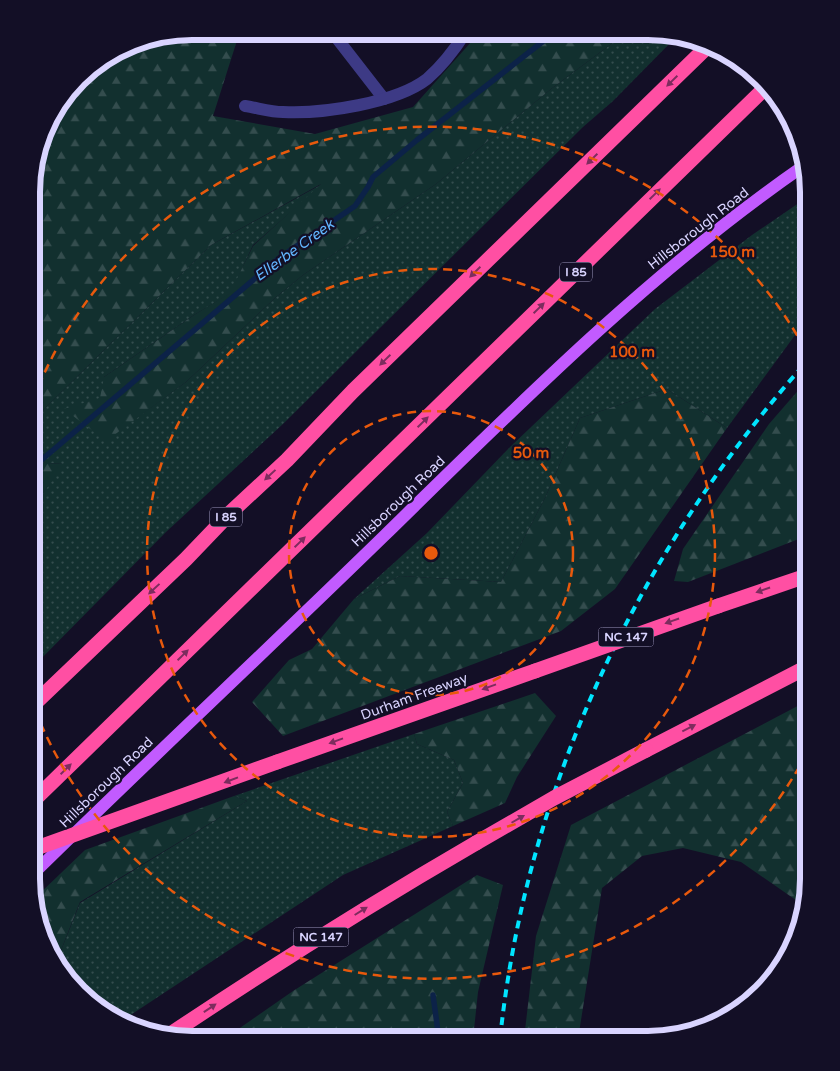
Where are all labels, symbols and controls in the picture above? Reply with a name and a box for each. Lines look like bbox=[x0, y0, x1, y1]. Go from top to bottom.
one-way arrow bbox=[666, 75, 678, 87]
one-way arrow bbox=[586, 153, 598, 165]
street label: Hillsborough Road bbox=[644, 184, 752, 273]
one-way arrow bbox=[649, 189, 661, 201]
water label: Ellerbe Creek bbox=[251, 214, 339, 285]
text: 150 m bbox=[709, 243, 755, 261]
road number: I 85 bbox=[560, 262, 592, 282]
one-way arrow bbox=[470, 266, 482, 278]
one-way arrow bbox=[533, 302, 545, 314]
text: 100 m bbox=[609, 343, 655, 361]
one-way arrow bbox=[379, 354, 391, 366]
one-way arrow bbox=[417, 416, 429, 428]
text: 50 m bbox=[513, 444, 549, 462]
street label: Hillsborough Road bbox=[348, 452, 449, 550]
one-way arrow bbox=[264, 469, 276, 481]
road number: I 85 bbox=[210, 508, 242, 526]
one-way arrow bbox=[293, 536, 305, 548]
centre of rings bbox=[422, 544, 440, 562]
one-way arrow bbox=[149, 583, 161, 595]
one-way arrow bbox=[756, 587, 771, 595]
one-way arrow bbox=[664, 618, 679, 626]
road number: NC 147 bbox=[598, 628, 654, 646]
one-way arrow bbox=[177, 650, 189, 662]
street label: Durham Freeway bbox=[358, 669, 470, 724]
one-way arrow bbox=[481, 683, 496, 691]
one-way arrow bbox=[682, 724, 696, 732]
street label: Hillsborough Road bbox=[56, 733, 157, 831]
one-way arrow bbox=[328, 737, 343, 745]
one-way arrow bbox=[60, 763, 72, 775]
one-way arrow bbox=[224, 777, 239, 784]
one-way arrow bbox=[510, 815, 525, 823]
one-way arrow bbox=[355, 907, 368, 916]
road number: NC 147 bbox=[294, 928, 348, 946]
one-way arrow bbox=[203, 1003, 216, 1013]

